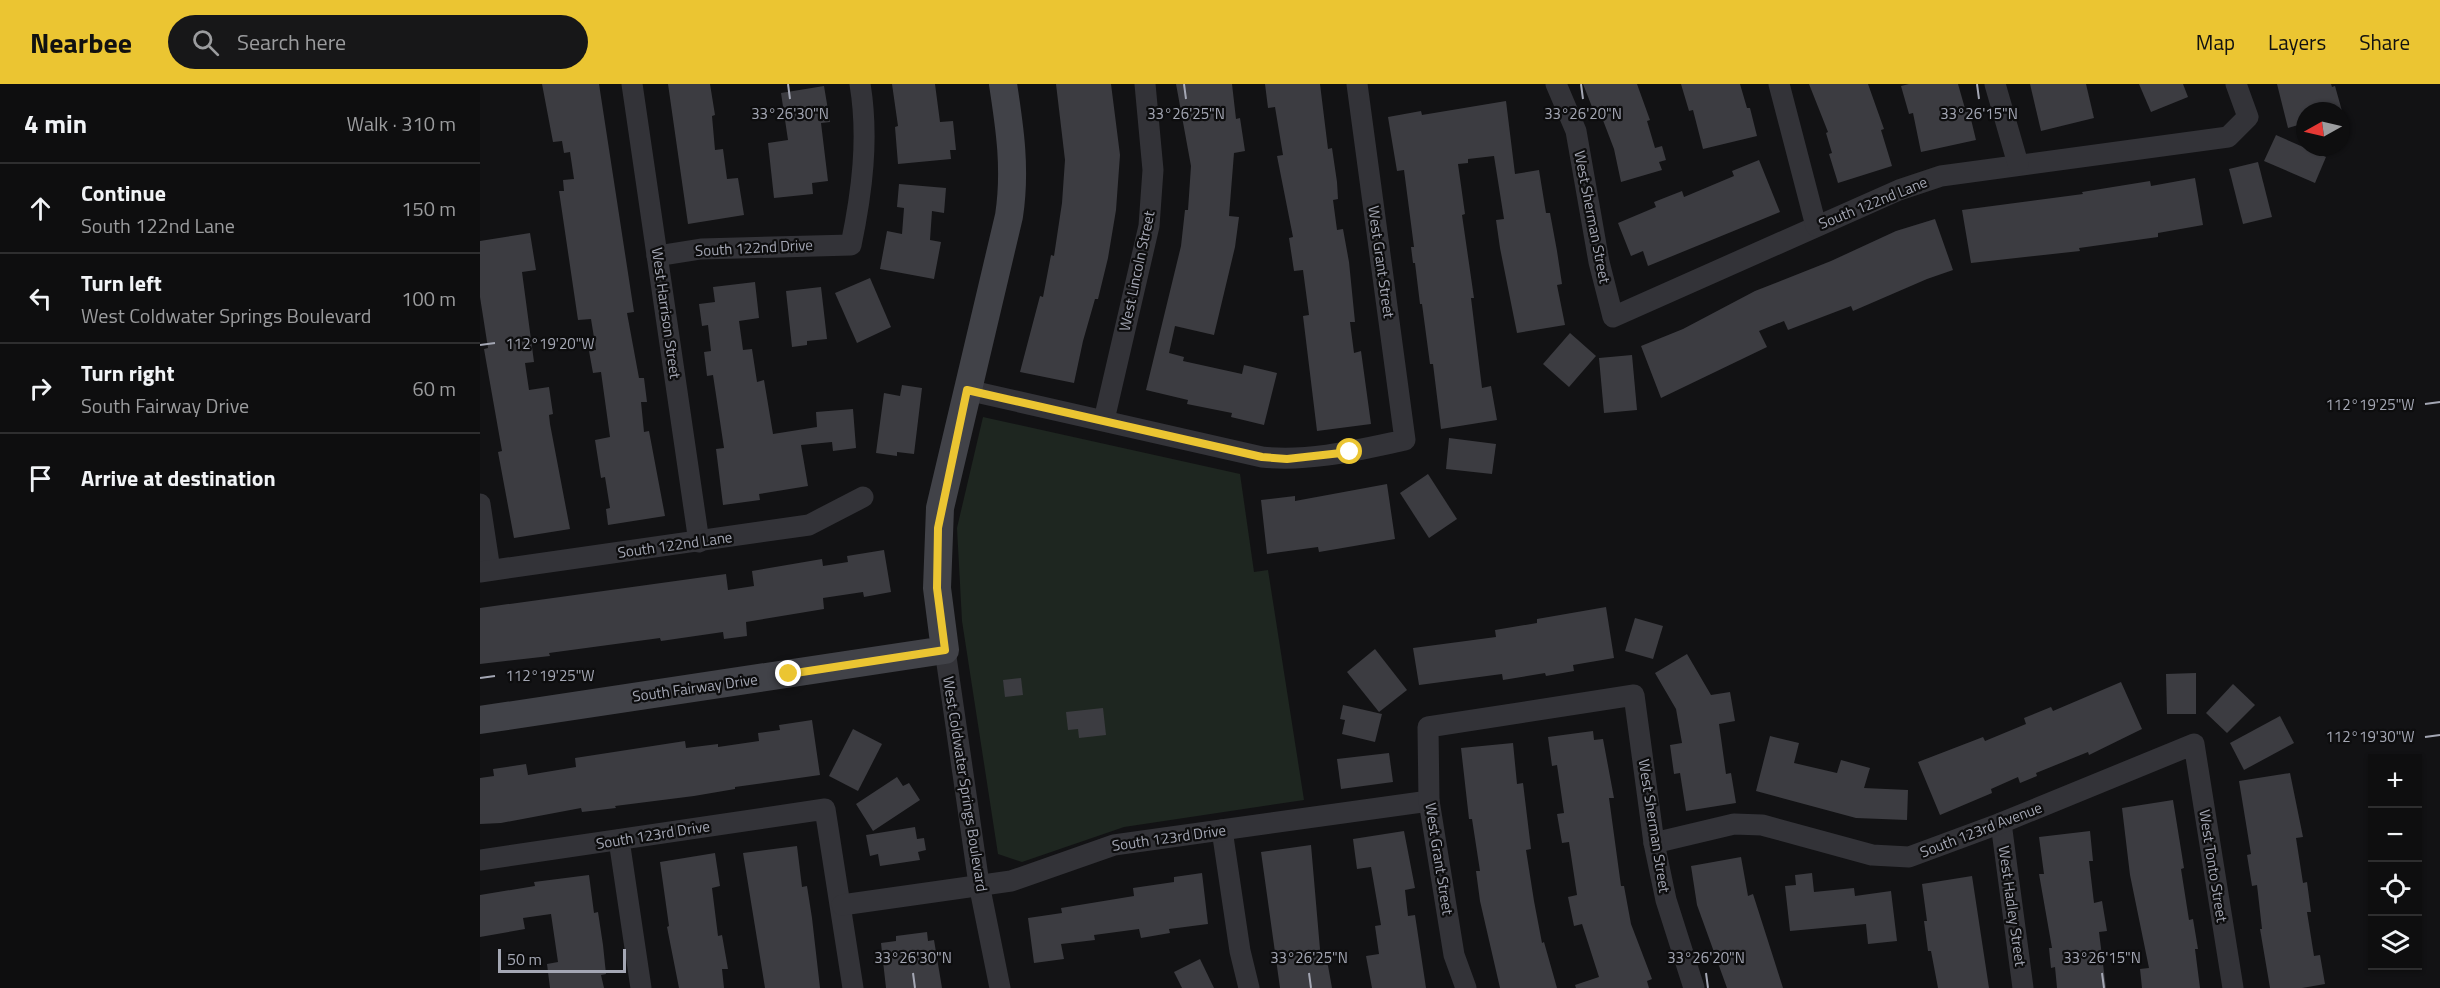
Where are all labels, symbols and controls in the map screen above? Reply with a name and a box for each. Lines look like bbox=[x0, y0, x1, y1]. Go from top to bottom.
search box bbox=[168, 15, 588, 69]
text: Nearbee bbox=[30, 21, 132, 64]
text: Search here bbox=[237, 25, 346, 59]
icon: search bbox=[189, 26, 222, 59]
text: Map bbox=[2196, 26, 2235, 58]
text: Layers bbox=[2268, 26, 2326, 58]
text: Share bbox=[2359, 26, 2410, 58]
text: 33°26'30"N bbox=[751, 102, 829, 125]
text: 33°26'25"N bbox=[1147, 102, 1225, 125]
text: 33°26'20"N bbox=[1544, 102, 1622, 125]
text: 33°26'15"N bbox=[1940, 102, 2018, 125]
north arrow bbox=[2296, 102, 2350, 156]
text: 4 min bbox=[24, 104, 87, 143]
text: Walk · 310 m bbox=[347, 108, 456, 139]
street label: West Sherman Street bbox=[1568, 148, 1617, 286]
street label: South 122nd Lane bbox=[1815, 170, 1931, 235]
text: Continue bbox=[81, 176, 166, 210]
icon: ahead bbox=[24, 192, 57, 225]
text: 150 m bbox=[401, 193, 456, 224]
street label: West Grant Street bbox=[1362, 204, 1401, 320]
street label: West Lincoln Street bbox=[1113, 208, 1161, 333]
text: South 122nd Lane bbox=[81, 210, 235, 241]
street label: South 122nd Drive bbox=[694, 233, 813, 262]
street label: West Harrison Street bbox=[646, 246, 687, 381]
text: Turn left bbox=[81, 266, 162, 300]
icon: left bbox=[24, 282, 57, 315]
text: 100 m bbox=[401, 283, 456, 314]
text: West Coldwater Springs Boulevard bbox=[81, 300, 371, 331]
text: 112°19'20"W bbox=[505, 332, 595, 355]
text: Turn right bbox=[81, 356, 175, 390]
icon: right bbox=[24, 372, 57, 405]
text: 60 m bbox=[412, 373, 456, 404]
text: South Fairway Drive bbox=[81, 390, 249, 421]
text: 112°19'25"W bbox=[2325, 393, 2415, 416]
route start bbox=[1336, 438, 1362, 464]
text: Arrive at destination bbox=[81, 461, 276, 495]
icon: arrive bbox=[24, 462, 57, 495]
street label: South 122nd Lane bbox=[616, 525, 734, 564]
route end bbox=[775, 660, 801, 686]
text: 112°19'25"W bbox=[505, 664, 595, 687]
street label: South Fairway Drive bbox=[631, 667, 759, 708]
street label: West Coldwater Springs Boulevard bbox=[937, 675, 994, 893]
text: 112°19'30"W bbox=[2325, 725, 2415, 748]
map controls bbox=[2368, 754, 2422, 970]
button: + bbox=[2368, 754, 2422, 808]
street label: West Sherman Street bbox=[1633, 757, 1677, 895]
street label: South 123rd Avenue bbox=[1916, 796, 2045, 863]
street label: West Grant Street bbox=[1419, 801, 1460, 917]
street label: West Tonto Street bbox=[2193, 808, 2234, 925]
button: − bbox=[2368, 808, 2422, 862]
street label: South 123rd Drive bbox=[594, 814, 711, 855]
street label: South 123rd Drive bbox=[1110, 818, 1227, 857]
street label: West Hadley Street bbox=[1993, 844, 2032, 969]
button: locate bbox=[2368, 862, 2422, 916]
button: layers bbox=[2368, 916, 2422, 970]
scale bar bbox=[498, 946, 626, 974]
text: 33°26'30"N bbox=[874, 946, 952, 969]
text: 33°26'25"N bbox=[1270, 946, 1348, 969]
text: 33°26'20"N bbox=[1667, 946, 1745, 969]
text: 33°26'15"N bbox=[2063, 946, 2141, 969]
text: 50 m bbox=[507, 947, 542, 971]

